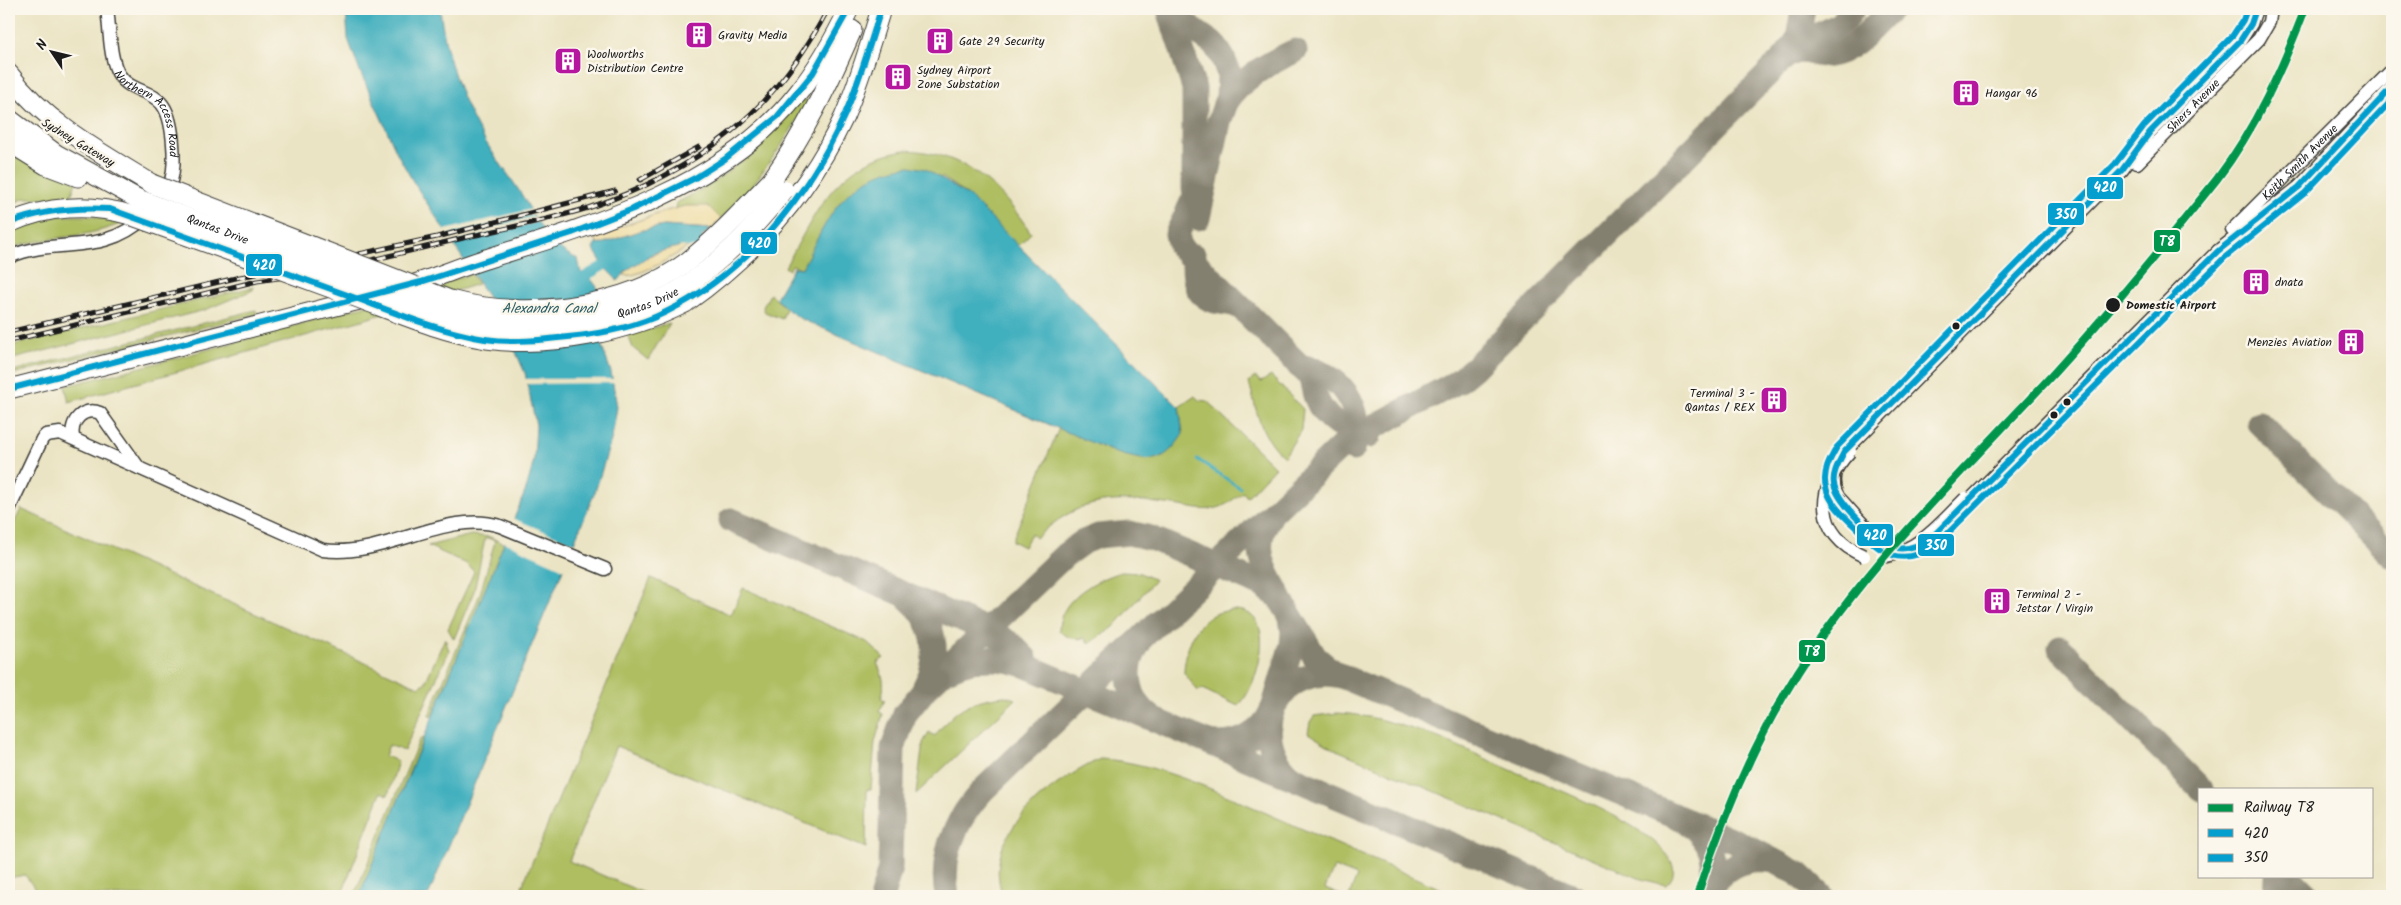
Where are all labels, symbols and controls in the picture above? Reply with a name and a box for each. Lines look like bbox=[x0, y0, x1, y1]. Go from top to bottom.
building icon: Gravity Media bbox=[684, 20, 714, 50]
place label: Gravity Media bbox=[718, 26, 788, 45]
building icon: Gate 29 Security bbox=[925, 26, 955, 56]
north arrow bbox=[28, 28, 78, 78]
place label: Gate 29 Security bbox=[959, 32, 1045, 51]
text: N bbox=[31, 35, 54, 55]
place label: Woolworths Distribution Centre bbox=[587, 45, 684, 78]
building icon: Woolworths Distribution Centre bbox=[553, 46, 583, 76]
place label: Sydney Airport Zone Substation bbox=[917, 61, 1000, 94]
building icon: Sydney Airport Zone Substation bbox=[883, 62, 913, 92]
street label: Northern Access Road bbox=[109, 66, 183, 158]
street label: Shiers Avenue bbox=[2162, 74, 2225, 138]
building icon: Hangar 96 bbox=[1951, 78, 1981, 108]
place label: Hangar 96 bbox=[1985, 84, 2038, 103]
street label: Sydney Gateway bbox=[38, 114, 119, 173]
street label: Keith Smith Avenue bbox=[2257, 119, 2343, 205]
line badge: 420 bbox=[2086, 176, 2124, 200]
text: 420 bbox=[2094, 177, 2117, 199]
line badge: 350 bbox=[2047, 202, 2085, 226]
text: 350 bbox=[2054, 204, 2078, 226]
street label: Qantas Drive bbox=[184, 209, 252, 250]
line badge: T8 bbox=[2153, 229, 2181, 253]
line badge: 420 bbox=[740, 231, 778, 255]
text: T8 bbox=[2159, 231, 2176, 253]
text: 420 bbox=[748, 233, 771, 255]
line badge: 420 bbox=[245, 253, 283, 277]
text: 420 bbox=[253, 255, 276, 277]
building icon: dnata bbox=[2241, 267, 2271, 297]
place label: dnata bbox=[2275, 273, 2304, 292]
street label: Qantas Drive bbox=[615, 282, 683, 323]
marker: Domestic Airport bbox=[2104, 296, 2122, 314]
place label: Domestic Airport bbox=[2126, 296, 2217, 315]
water label: Alexandra Canal bbox=[502, 298, 599, 320]
unlabelled marker bbox=[1951, 321, 1961, 331]
building icon: Menzies Aviation bbox=[2336, 327, 2366, 357]
place label: Menzies Aviation bbox=[2247, 333, 2332, 352]
place label: Terminal 3 - Qantas / REX bbox=[1685, 384, 1756, 417]
building icon: Terminal 3 - Qantas / REX bbox=[1759, 385, 1789, 415]
unlabelled marker bbox=[2062, 397, 2072, 407]
unlabelled marker bbox=[2049, 410, 2059, 420]
line badge: 420 bbox=[1856, 523, 1894, 547]
text: 420 bbox=[1864, 525, 1887, 547]
line badge: 350 bbox=[1917, 533, 1955, 557]
text: 350 bbox=[1924, 535, 1948, 557]
place label: Terminal 2 - Jetstar / Virgin bbox=[2016, 585, 2093, 618]
building icon: Terminal 2 - Jetstar / Virgin bbox=[1982, 586, 2012, 616]
line badge: T8 bbox=[1798, 639, 1826, 663]
text: T8 bbox=[1804, 641, 1821, 663]
legend bbox=[2198, 788, 2374, 878]
text: Railway T8 bbox=[2244, 796, 2315, 820]
text: 420 bbox=[2244, 822, 2269, 846]
text: 350 bbox=[2244, 846, 2269, 870]

